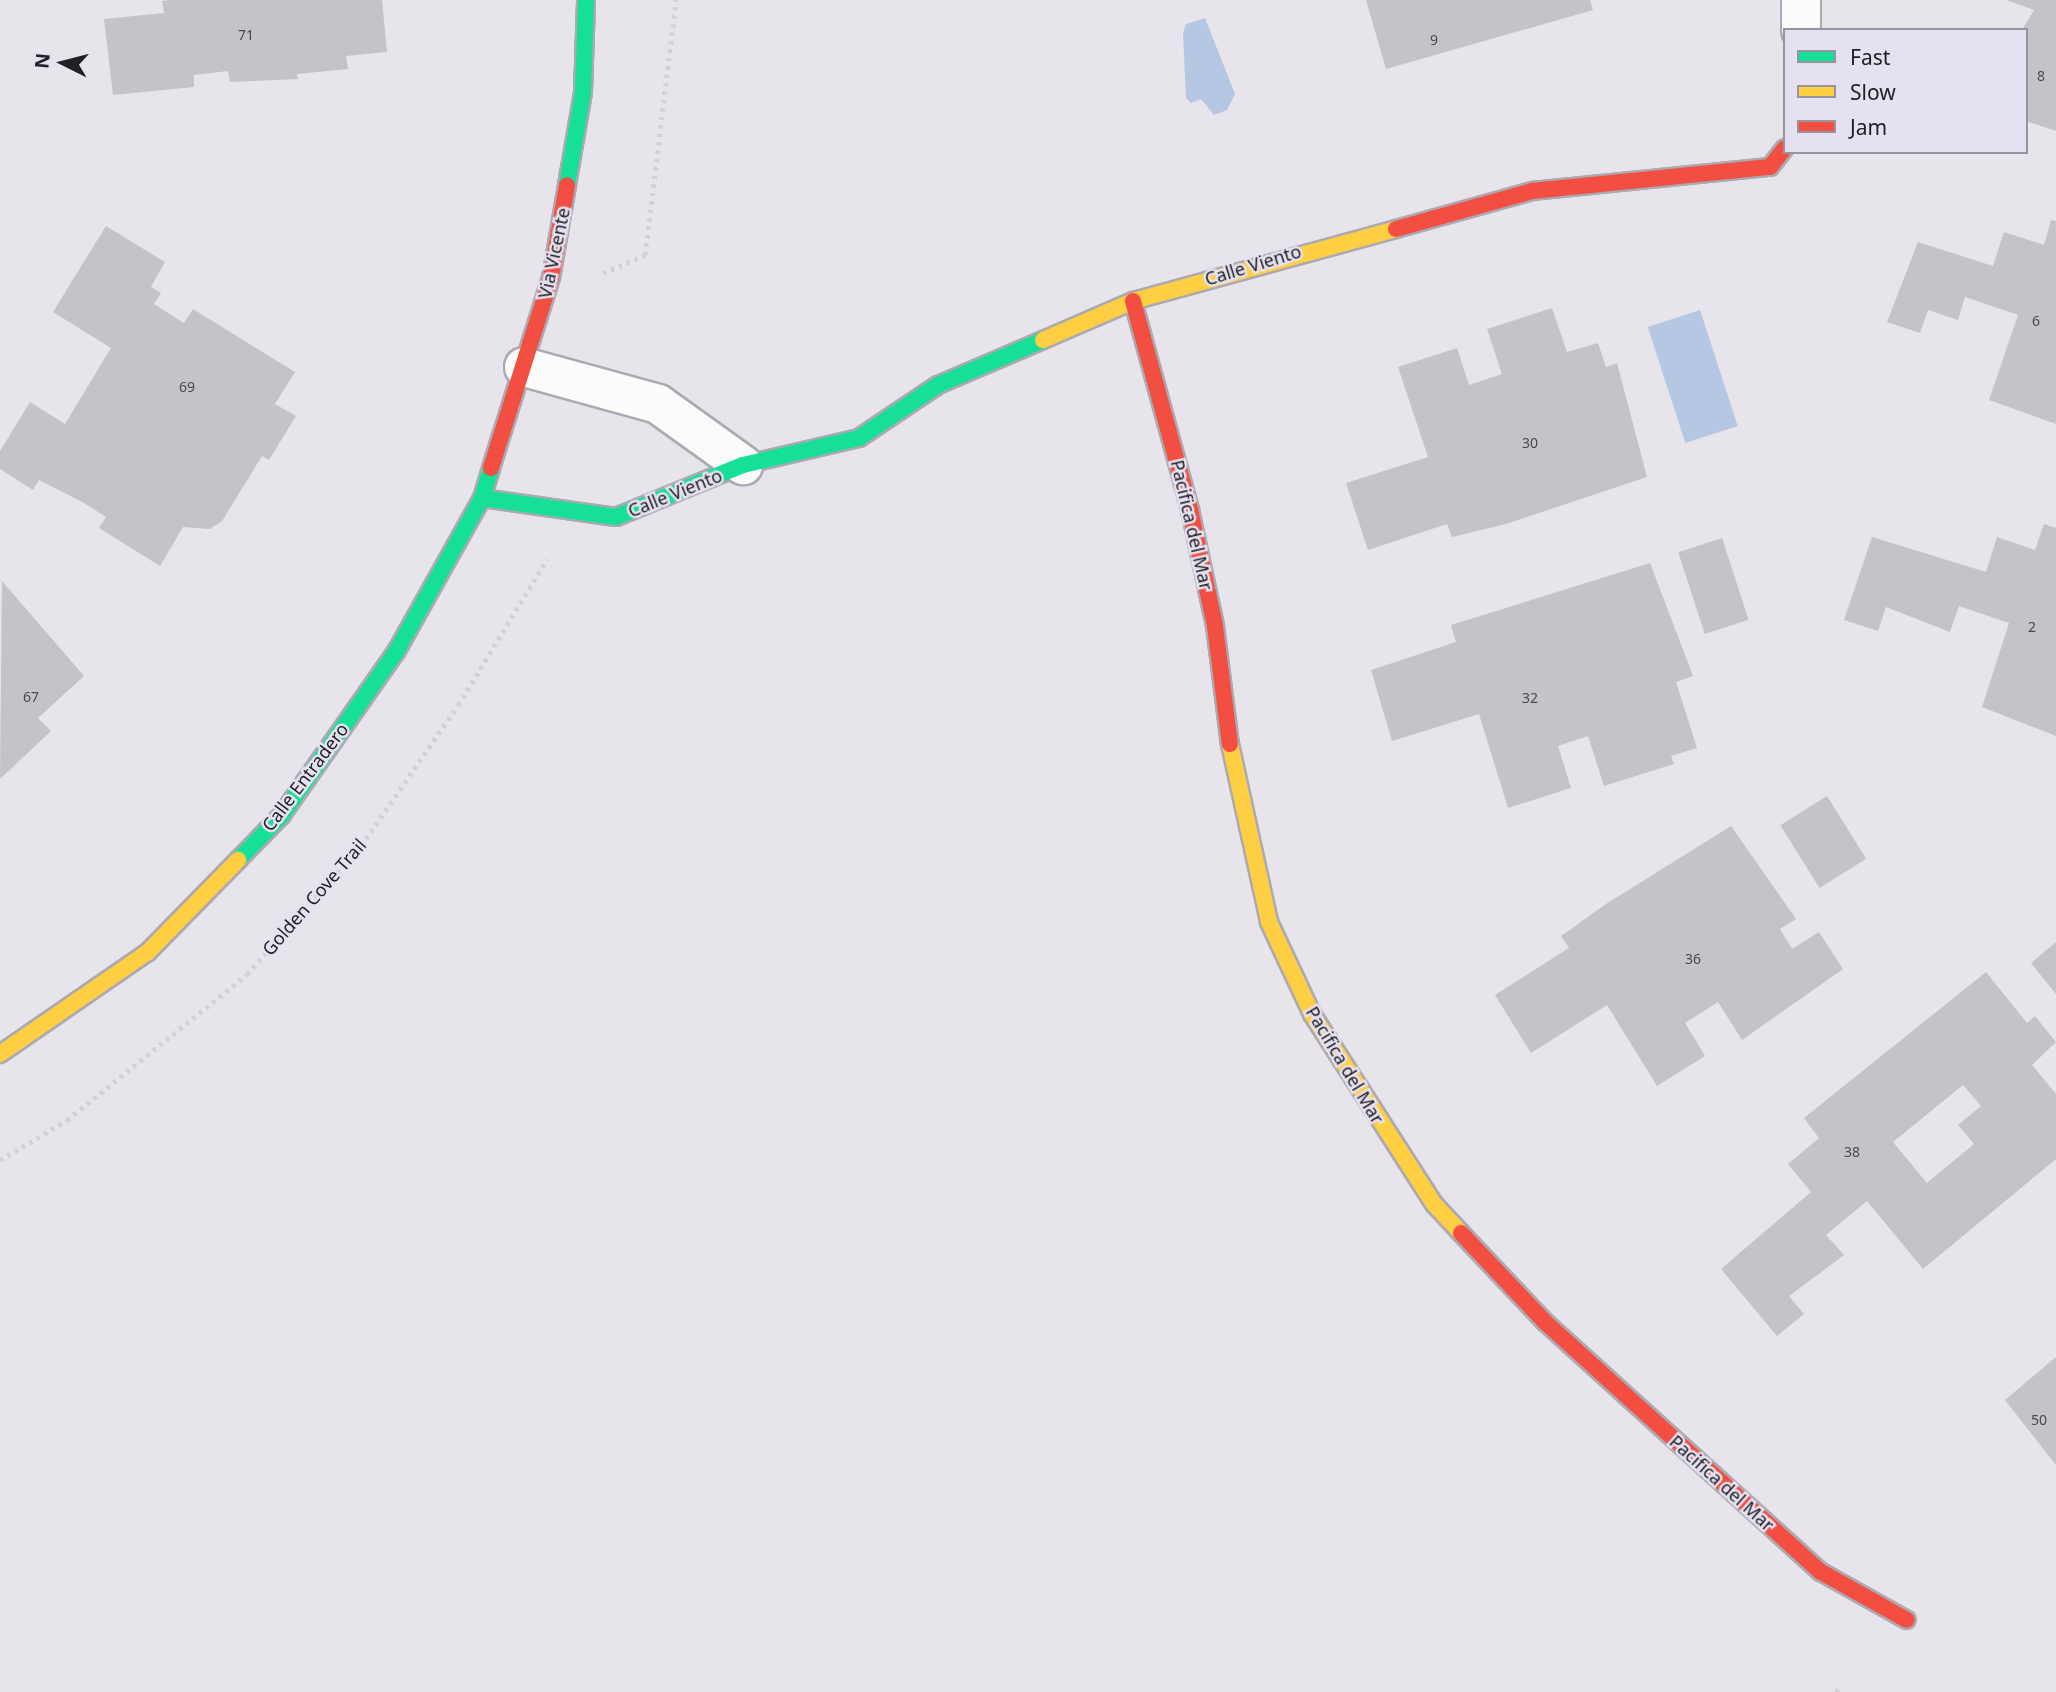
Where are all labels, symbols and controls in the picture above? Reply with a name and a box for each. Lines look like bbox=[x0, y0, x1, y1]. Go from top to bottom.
house number: 71 bbox=[238, 27, 254, 43]
north arrow bbox=[28, 28, 98, 98]
legend bbox=[1783, 28, 2028, 154]
house number: 9 bbox=[1430, 32, 1438, 48]
text: Fast bbox=[1850, 43, 1890, 71]
text: N bbox=[28, 52, 56, 70]
house number: 8 bbox=[2037, 68, 2045, 84]
text: Slow bbox=[1850, 78, 1896, 106]
text: Jam bbox=[1850, 113, 1887, 141]
street label: Via Vicente bbox=[534, 206, 574, 300]
street label: Calle Viento bbox=[1202, 240, 1304, 290]
house number: 6 bbox=[2032, 313, 2040, 329]
house number: 69 bbox=[179, 379, 195, 395]
house number: 30 bbox=[1522, 435, 1538, 451]
street label: Pacifica del Mar bbox=[1167, 458, 1217, 592]
street label: Calle Viento bbox=[625, 464, 725, 522]
house number: 2 bbox=[2028, 619, 2036, 635]
house number: 67 bbox=[23, 689, 39, 705]
house number: 32 bbox=[1522, 690, 1538, 706]
street label: Calle Entradero bbox=[257, 719, 353, 835]
street label: Golden Cove Trail bbox=[258, 834, 370, 960]
house number: 36 bbox=[1685, 951, 1701, 967]
street label: Pacifica del Mar bbox=[1302, 1002, 1388, 1128]
house number: 38 bbox=[1844, 1144, 1860, 1160]
house number: 50 bbox=[2031, 1412, 2047, 1428]
street label: Pacifica del Mar bbox=[1665, 1431, 1779, 1535]

